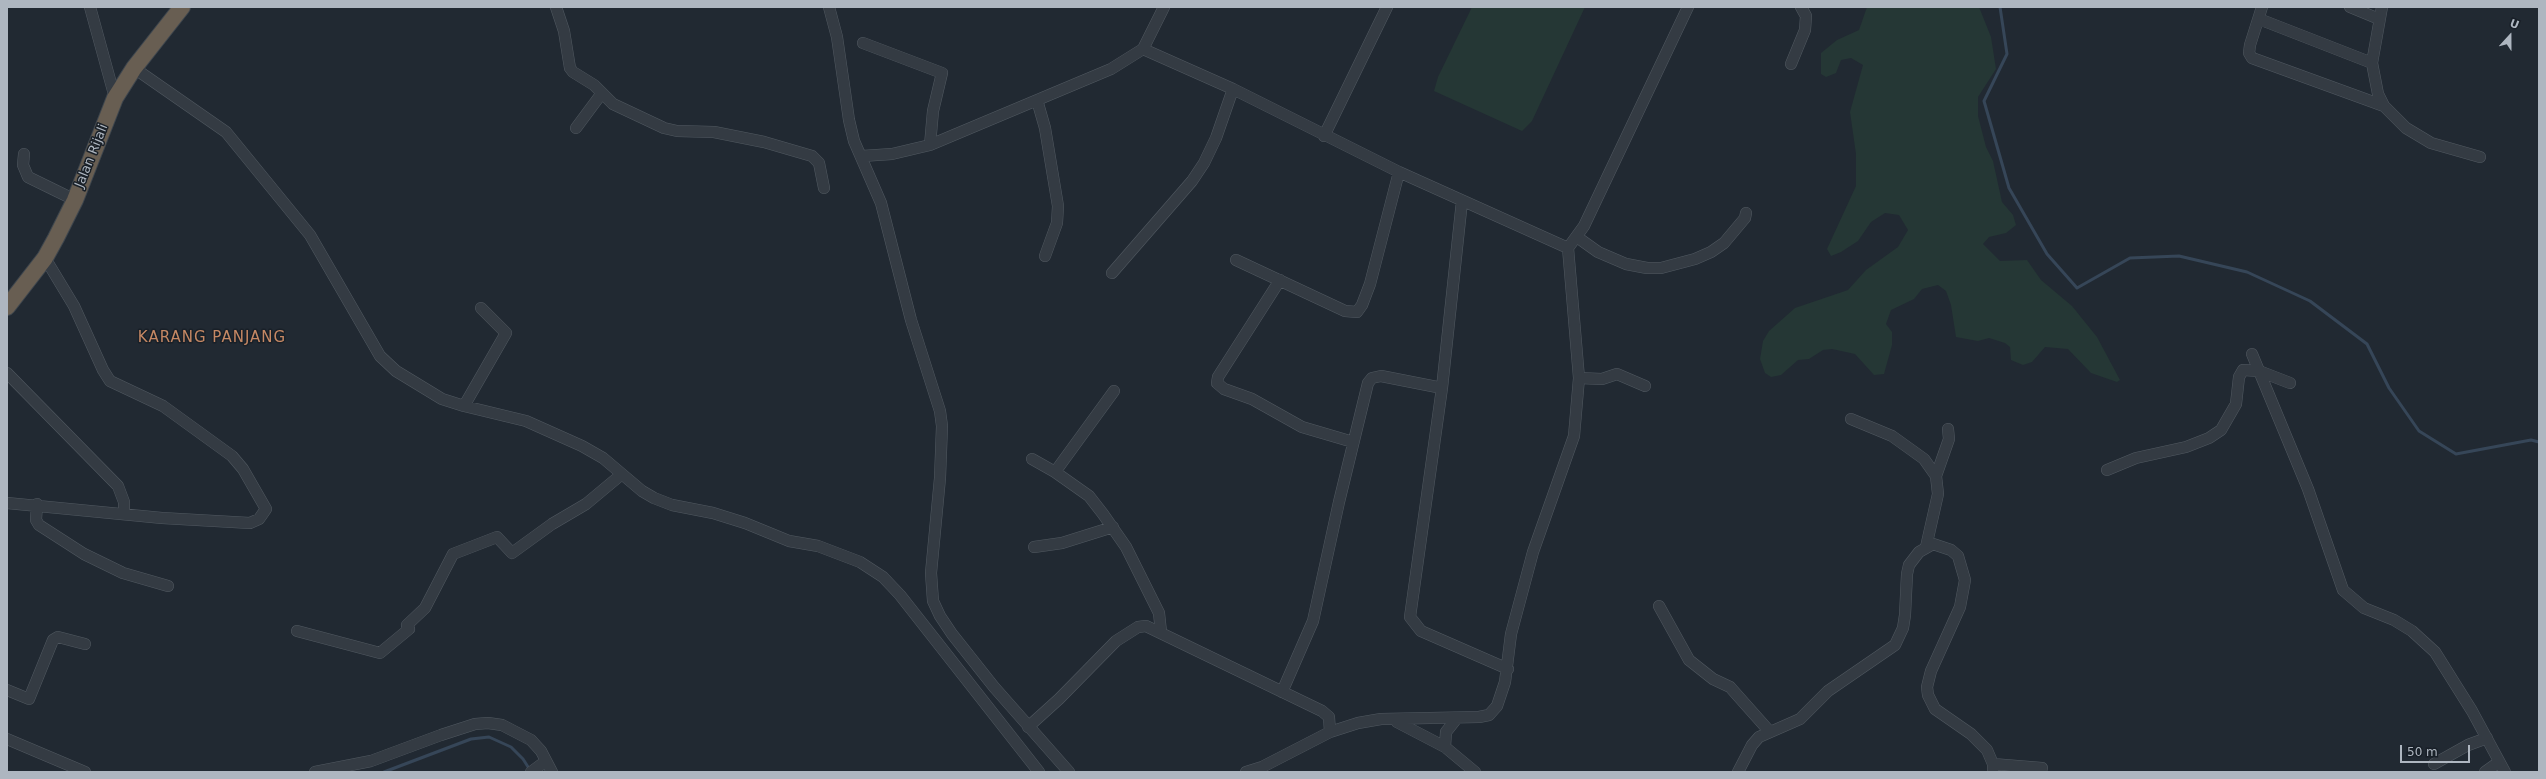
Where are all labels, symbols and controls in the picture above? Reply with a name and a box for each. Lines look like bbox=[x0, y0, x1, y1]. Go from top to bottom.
north arrow bbox=[2490, 16, 2530, 56]
text: U bbox=[2508, 17, 2521, 32]
street label: Jalan Rijali bbox=[72, 122, 112, 190]
district label: KARANG PANJANG bbox=[138, 329, 286, 347]
scale bar bbox=[2402, 737, 2472, 763]
text: 50 m bbox=[2407, 745, 2438, 759]

